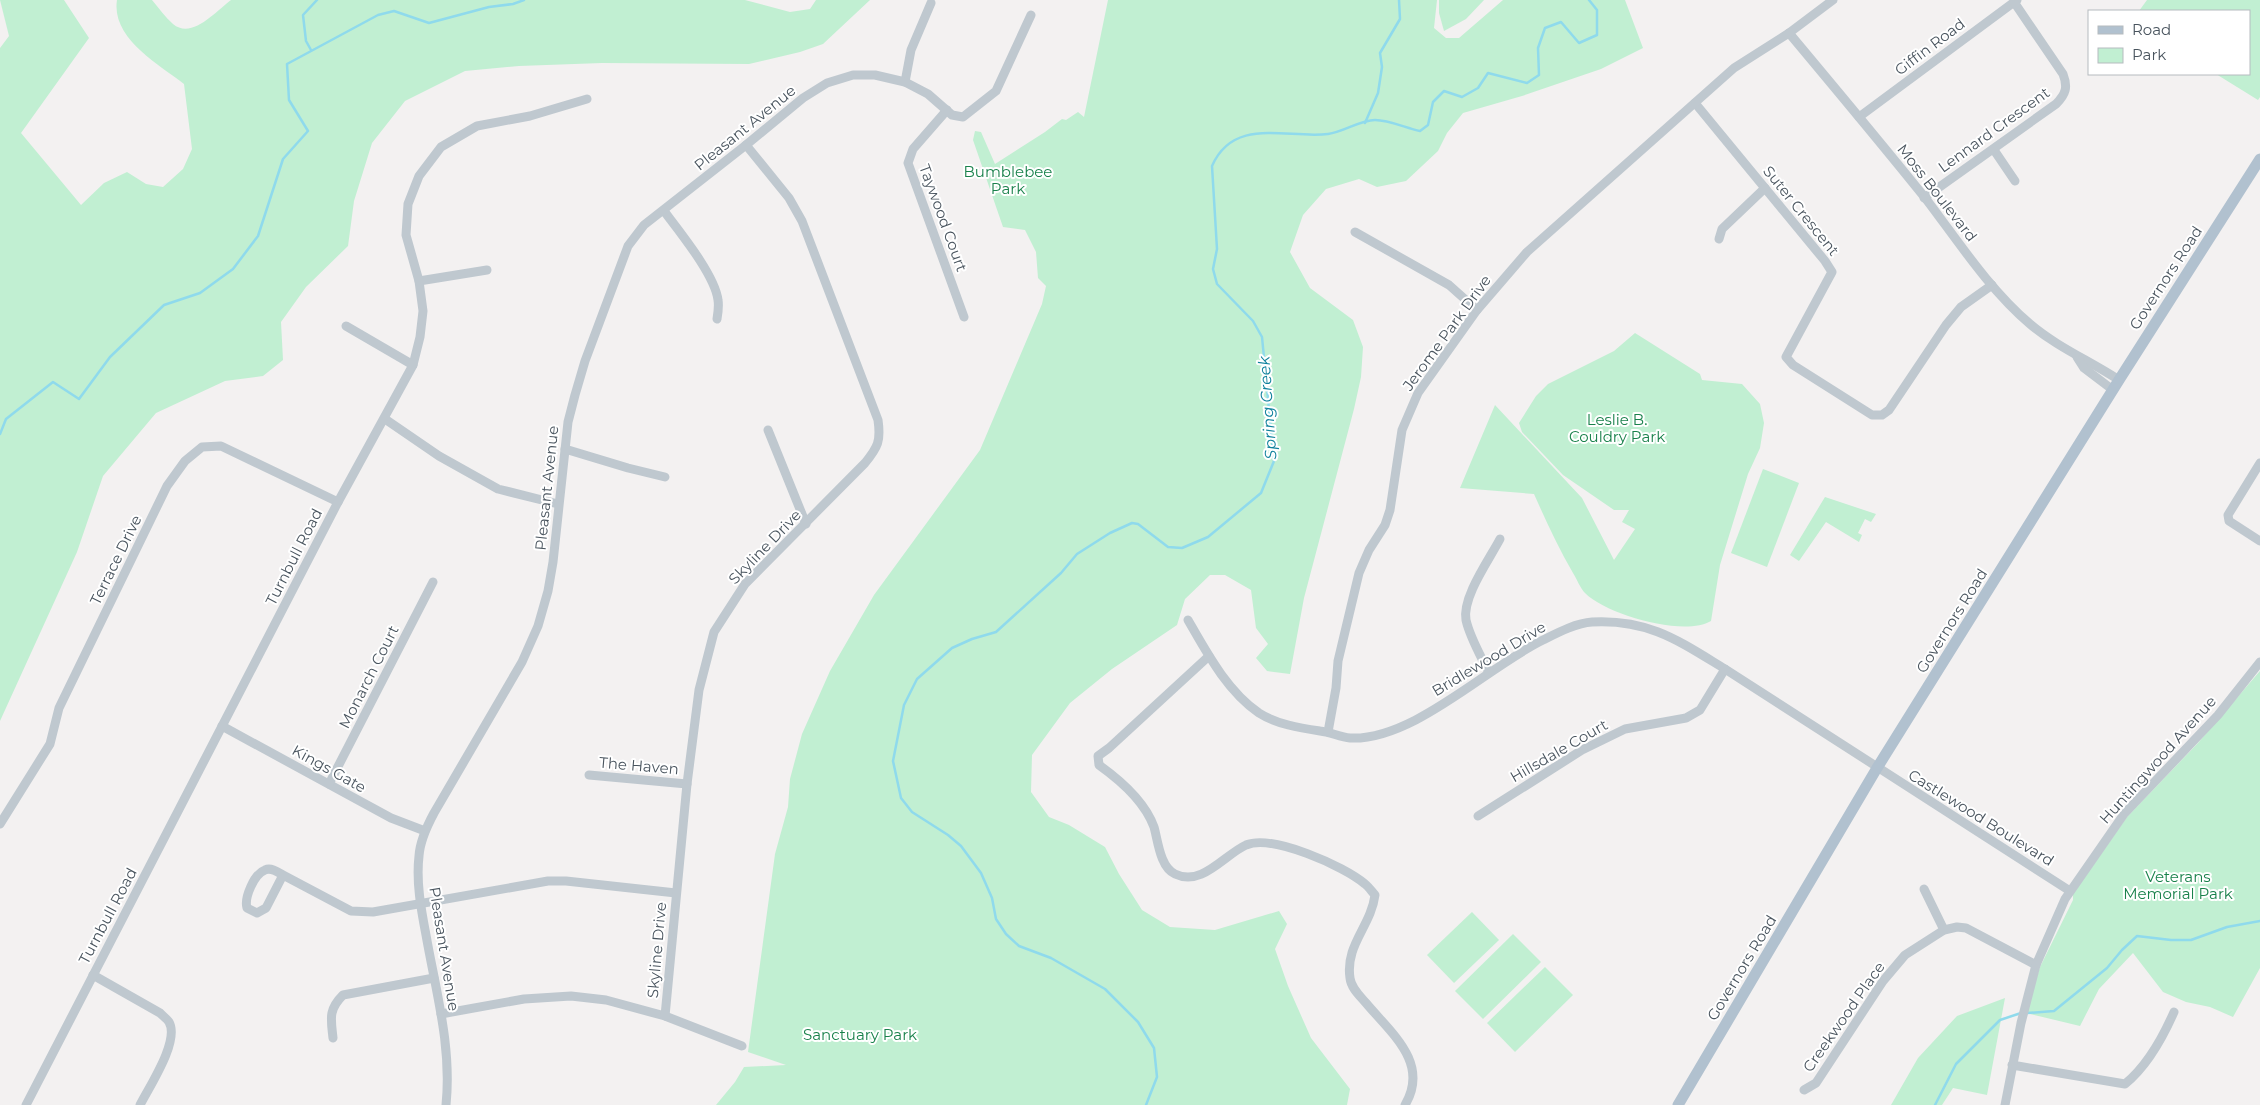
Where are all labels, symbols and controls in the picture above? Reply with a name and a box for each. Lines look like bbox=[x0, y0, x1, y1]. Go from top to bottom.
legend bbox=[2088, 10, 2250, 75]
street label: Giffin Road bbox=[1891, 14, 1969, 79]
text: Road bbox=[2132, 20, 2171, 39]
text: Park bbox=[2132, 45, 2166, 64]
street label: Pleasant Avenue bbox=[690, 81, 799, 174]
street label: Lennard Crescent bbox=[1934, 83, 2053, 176]
street label: Moss Boulevard bbox=[1893, 140, 1981, 245]
street label: Taywood Court bbox=[915, 162, 972, 274]
park label: Bumblebee Park bbox=[964, 162, 1052, 198]
street label: Suter Crescent bbox=[1759, 162, 1844, 260]
street label: Governors Road bbox=[2125, 222, 2206, 333]
street label: Jerome Park Drive bbox=[1398, 271, 1495, 395]
water label: Spring Creek bbox=[1254, 354, 1281, 460]
park label: Leslie B. Couldry Park bbox=[1569, 410, 1665, 446]
street label: Pleasant Avenue bbox=[530, 425, 563, 551]
street label: Turnbull Road bbox=[261, 505, 326, 608]
street label: Skyline Drive bbox=[724, 505, 805, 588]
street label: Terrace Drive bbox=[86, 512, 145, 608]
street label: Governors Road bbox=[1912, 565, 1991, 676]
street label: Bridlewood Drive bbox=[1428, 617, 1549, 700]
street label: Monarch Court bbox=[334, 622, 403, 731]
street label: Huntingwood Avenue bbox=[2095, 692, 2220, 827]
street label: Hillsdale Court bbox=[1506, 715, 1611, 786]
street label: Kings Gate bbox=[289, 740, 370, 797]
street label: The Haven bbox=[598, 753, 680, 778]
street label: Castlewood Boulevard bbox=[1905, 765, 2058, 870]
street label: Turnbull Road bbox=[74, 865, 141, 967]
park label: Veterans Memorial Park bbox=[2123, 867, 2233, 903]
street label: Pleasant Avenue bbox=[425, 885, 464, 1012]
street label: Skyline Drive bbox=[643, 901, 670, 999]
street label: Governors Road bbox=[1703, 912, 1781, 1024]
street label: Creekwood Place bbox=[1799, 958, 1889, 1075]
park label: Sanctuary Park bbox=[803, 1025, 917, 1044]

